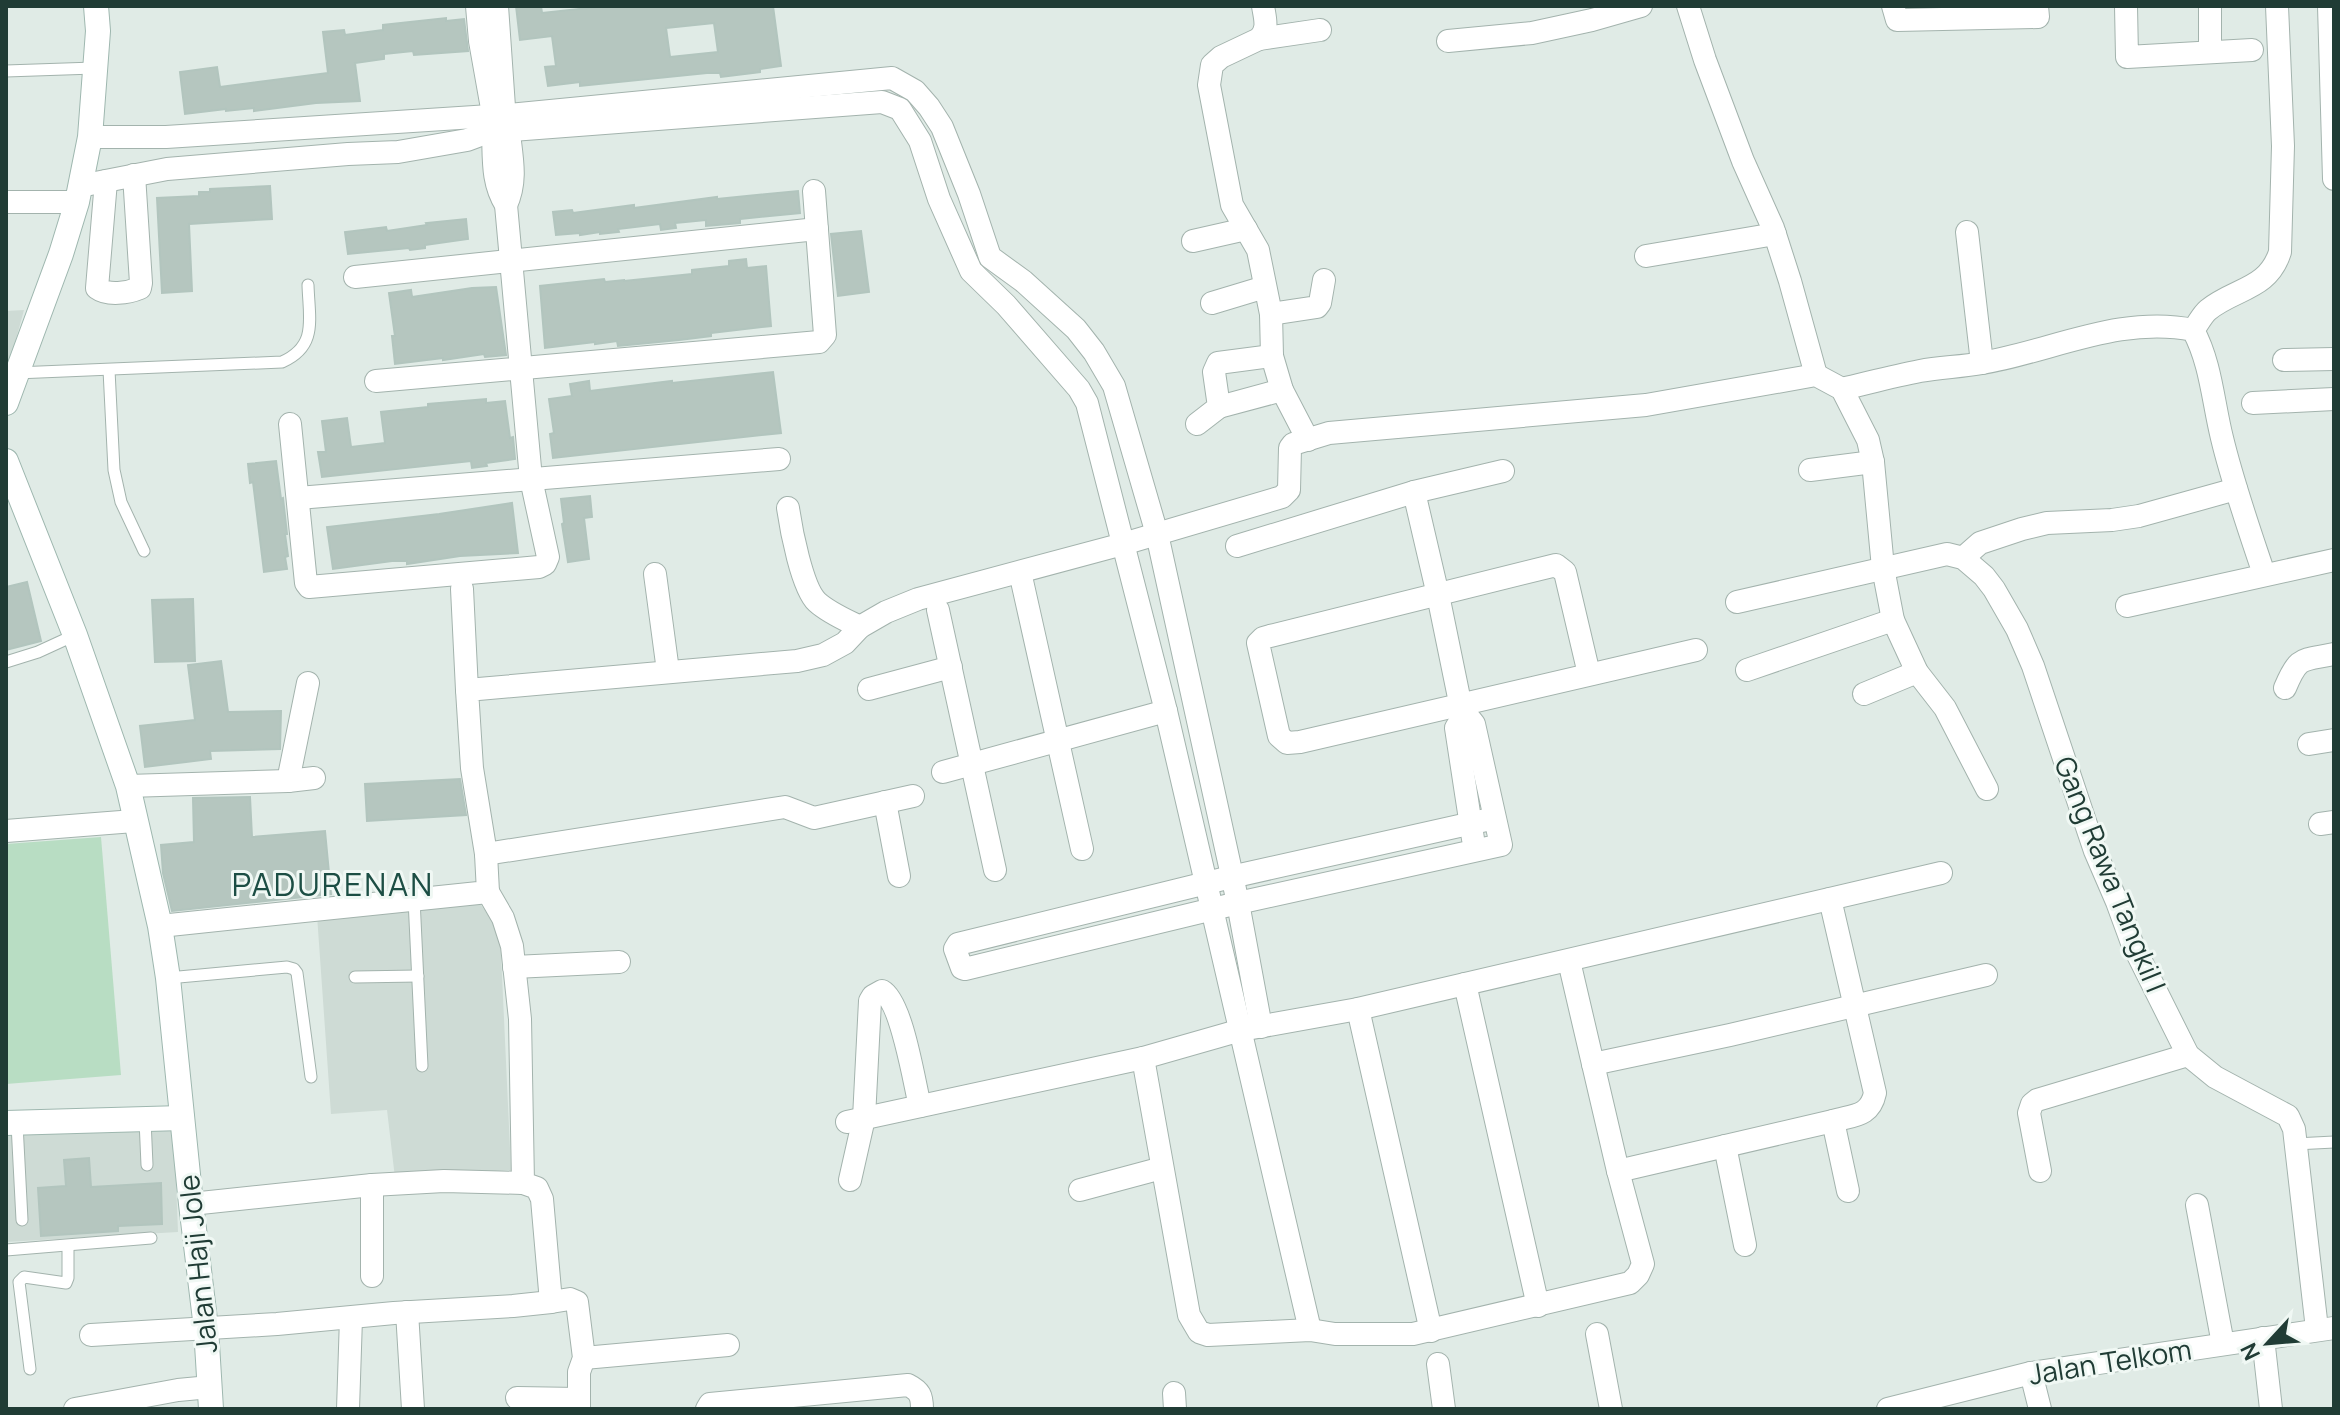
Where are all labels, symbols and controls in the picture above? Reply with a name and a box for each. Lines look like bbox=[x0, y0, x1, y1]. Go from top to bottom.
street label: Gang Rawa Tangkil I bbox=[2046, 750, 2176, 998]
district label: PADURENAN bbox=[232, 862, 434, 906]
street label: Jalan Haji Jole bbox=[169, 1173, 225, 1355]
north arrow bbox=[2228, 1303, 2308, 1383]
street label: Jalan Telkom bbox=[2026, 1329, 2194, 1393]
text: N bbox=[2233, 1338, 2267, 1365]

